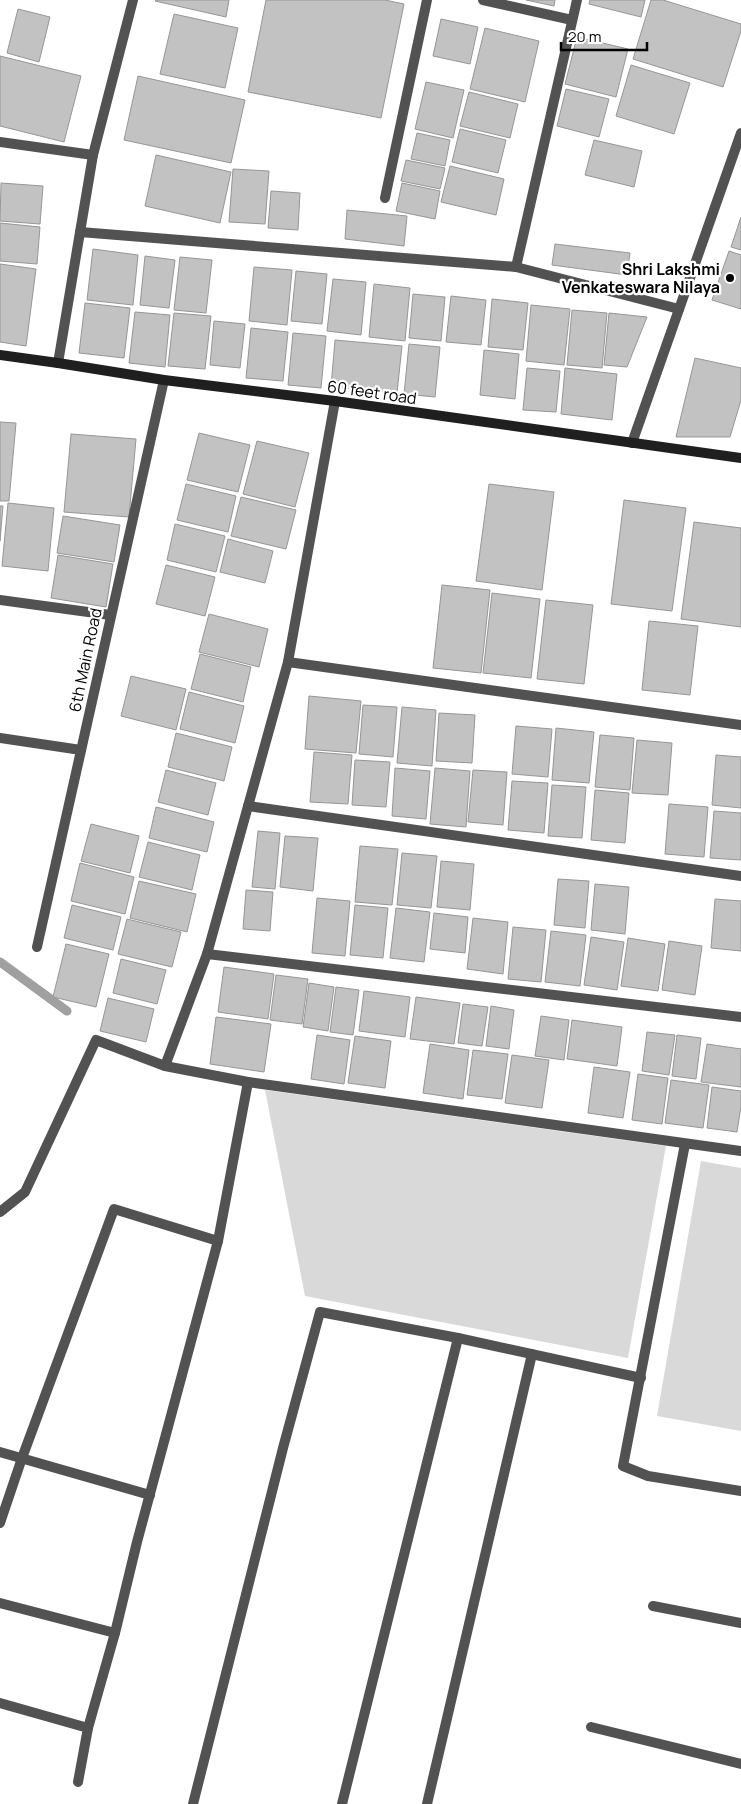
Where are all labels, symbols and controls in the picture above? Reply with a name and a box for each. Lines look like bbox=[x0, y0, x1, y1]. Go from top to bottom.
scale bar bbox=[561, 20, 647, 52]
text: 20 m bbox=[568, 26, 601, 47]
place label: Shri Lakshmi Venkateswara Nilaya bbox=[562, 258, 720, 298]
marker: Shri Lakshmi Venkateswara Nilaya bbox=[724, 272, 736, 284]
street label: 60 feet road bbox=[326, 375, 418, 409]
street label: 6th Main Road bbox=[63, 606, 107, 714]

